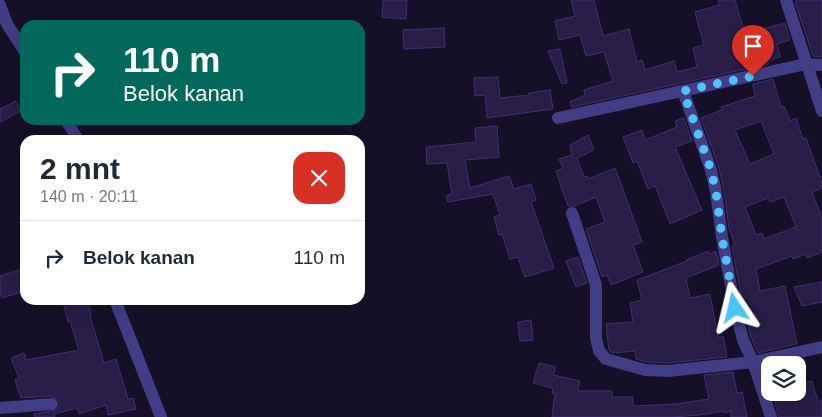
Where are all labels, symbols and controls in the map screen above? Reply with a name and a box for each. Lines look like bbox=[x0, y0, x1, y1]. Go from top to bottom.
pin bbox=[732, 25, 774, 76]
icon: arrive bbox=[739, 32, 767, 60]
icon: right bbox=[40, 40, 105, 105]
text: 110 m bbox=[123, 40, 220, 79]
text: Belok kanan bbox=[123, 81, 244, 106]
text: 2 mnt bbox=[40, 152, 120, 185]
button: close bbox=[293, 152, 345, 204]
text: 140 m · 20:11 bbox=[40, 188, 138, 205]
icon: right bbox=[40, 244, 68, 272]
text: Belok kanan bbox=[83, 247, 195, 268]
text: 110 m bbox=[294, 247, 345, 268]
position arrow bbox=[708, 281, 760, 333]
map controls bbox=[761, 356, 806, 401]
button: layers bbox=[761, 356, 806, 401]

